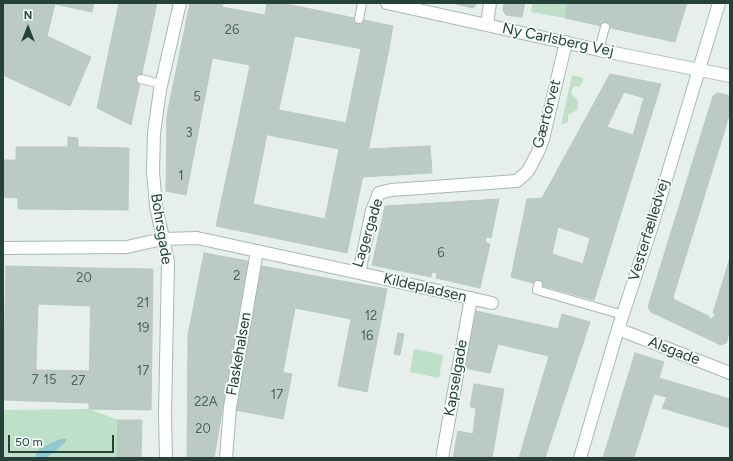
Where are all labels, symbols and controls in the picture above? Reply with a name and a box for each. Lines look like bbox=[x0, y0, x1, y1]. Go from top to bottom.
north arrow bbox=[8, 8, 48, 48]
text: N bbox=[24, 9, 32, 22]
street label: Ny Carlsberg Vej bbox=[501, 19, 615, 61]
house number: 26 bbox=[225, 22, 239, 38]
street label: Gærtorvet bbox=[529, 78, 565, 150]
house number: 5 bbox=[193, 89, 201, 105]
house number: 3 bbox=[185, 125, 193, 141]
house number: 1 bbox=[178, 168, 184, 184]
street label: Vesterfælledvej bbox=[625, 177, 673, 283]
street label: Bohrsgade bbox=[147, 192, 175, 266]
street label: Lagergade bbox=[349, 196, 387, 270]
house number: 6 bbox=[437, 245, 445, 261]
house number: 2 bbox=[233, 268, 241, 284]
house number: 20 bbox=[76, 270, 92, 286]
street label: Kildepladsen bbox=[382, 270, 468, 306]
house number: 21 bbox=[137, 295, 149, 311]
house number: 12 bbox=[365, 308, 377, 324]
street label: Flaskehalsen bbox=[223, 311, 255, 397]
house number: 19 bbox=[137, 320, 149, 336]
house number: 16 bbox=[361, 328, 373, 344]
street label: Alsgade bbox=[646, 333, 702, 369]
street label: Kapselgade bbox=[440, 338, 472, 418]
house number: 17 bbox=[137, 363, 149, 379]
house number: 7 bbox=[32, 372, 38, 388]
house number: 15 bbox=[44, 372, 56, 388]
house number: 27 bbox=[71, 373, 85, 389]
house number: 17 bbox=[271, 387, 283, 403]
house number: 22A bbox=[194, 394, 218, 410]
house number: 20 bbox=[195, 421, 211, 437]
scale bar bbox=[10, 427, 116, 453]
text: 50 m bbox=[15, 435, 43, 449]

